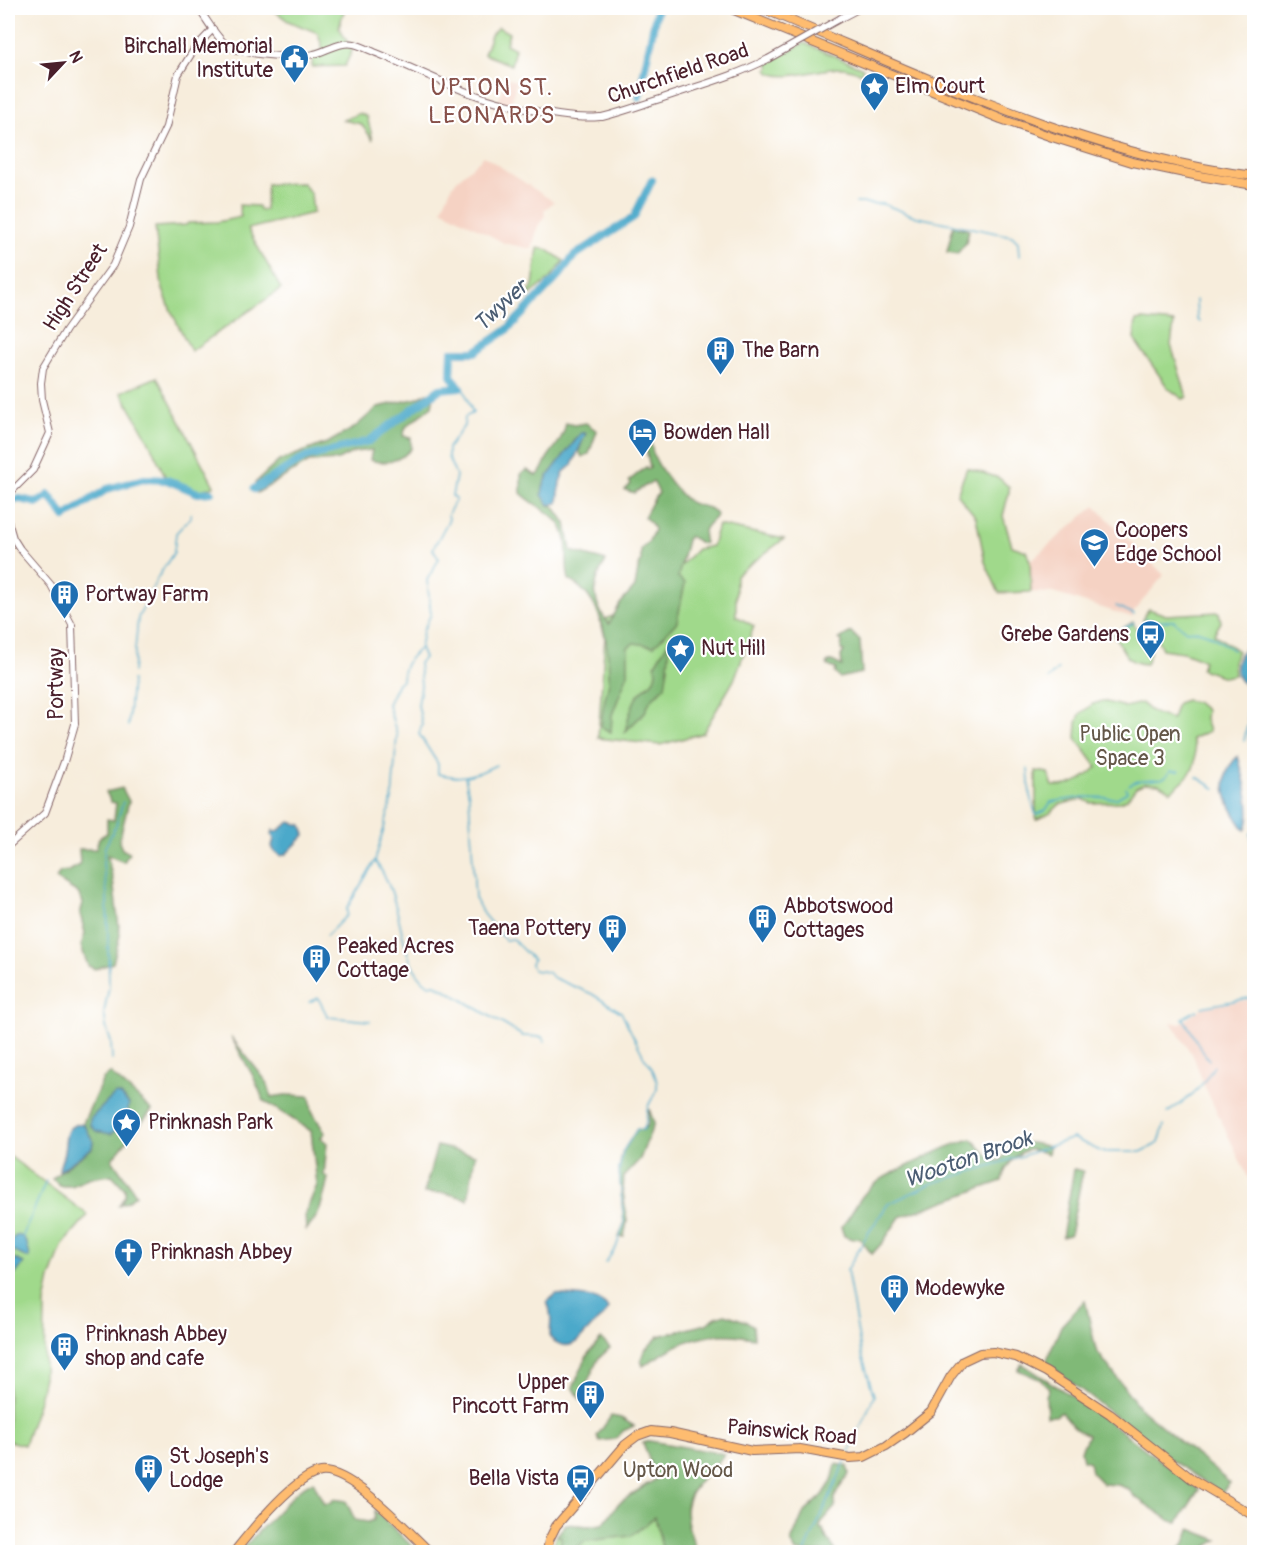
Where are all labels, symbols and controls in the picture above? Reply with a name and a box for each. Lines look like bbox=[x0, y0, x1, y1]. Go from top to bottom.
north arrow bbox=[33, 33, 93, 93]
place label: Birchall Memorial Institute bbox=[124, 33, 274, 84]
street label: Churchfield Road bbox=[604, 37, 752, 110]
public building icon: Birchall Memorial Institute bbox=[278, 42, 310, 84]
text: N bbox=[64, 48, 87, 66]
place icon: Elm Court bbox=[858, 70, 890, 112]
district label: UPTON ST. LEONARDS bbox=[428, 73, 556, 130]
place label: Elm Court bbox=[895, 73, 985, 100]
street label: High Street bbox=[37, 238, 114, 336]
water label: Twyver bbox=[468, 271, 536, 338]
building icon: The Barn bbox=[705, 334, 737, 376]
place label: The Barn bbox=[742, 337, 819, 364]
hotel icon: Bowden Hall bbox=[626, 416, 658, 458]
place label: Bowden Hall bbox=[663, 419, 770, 446]
place label: Coopers Edge School bbox=[1115, 517, 1222, 568]
school or university icon: Coopers Edge School bbox=[1078, 526, 1110, 568]
building icon: Portway Farm bbox=[48, 578, 80, 620]
place label: Portway Farm bbox=[85, 581, 209, 608]
bus stop icon: Grebe Gardens bbox=[1134, 618, 1166, 660]
place label: Grebe Gardens bbox=[1000, 621, 1130, 648]
place icon: Nut Hill bbox=[664, 632, 696, 674]
place label: Nut Hill bbox=[701, 635, 766, 662]
street label: Portway bbox=[43, 648, 70, 720]
park label: Public Open Space 3 bbox=[1079, 721, 1181, 772]
place label: Abbotswood Cottages bbox=[783, 893, 893, 944]
building icon: Abbotswood Cottages bbox=[746, 902, 778, 944]
building icon: Taena Pottery bbox=[596, 912, 628, 954]
place label: Taena Pottery bbox=[468, 915, 591, 942]
place label: Peaked Acres Cottage bbox=[337, 933, 454, 984]
building icon: Peaked Acres Cottage bbox=[300, 942, 332, 984]
place icon: Prinknash Park bbox=[111, 1106, 143, 1148]
place label: Prinknash Park bbox=[148, 1109, 273, 1136]
water label: Wooton Brook bbox=[901, 1124, 1037, 1194]
church icon: Prinknash Abbey bbox=[113, 1236, 145, 1278]
place label: Prinknash Abbey bbox=[150, 1239, 292, 1266]
building icon: Modewyke bbox=[878, 1272, 910, 1314]
place label: Modewyke bbox=[915, 1275, 1005, 1302]
place label: Prinknash Abbey shop and cafe bbox=[85, 1321, 227, 1372]
building icon: Prinknash Abbey shop and cafe bbox=[48, 1330, 80, 1372]
place label: Upper Pincott Farm bbox=[451, 1369, 570, 1420]
building icon: Upper Pincott Farm bbox=[574, 1378, 606, 1420]
street label: Painswick Road bbox=[726, 1413, 858, 1452]
place label: St Joseph's Lodge bbox=[169, 1443, 269, 1494]
building icon: St Joseph's Lodge bbox=[132, 1452, 164, 1494]
park label: Upton Wood bbox=[623, 1457, 733, 1484]
bus stop icon: Bella Vista bbox=[564, 1462, 596, 1504]
place label: Bella Vista bbox=[469, 1465, 559, 1492]

